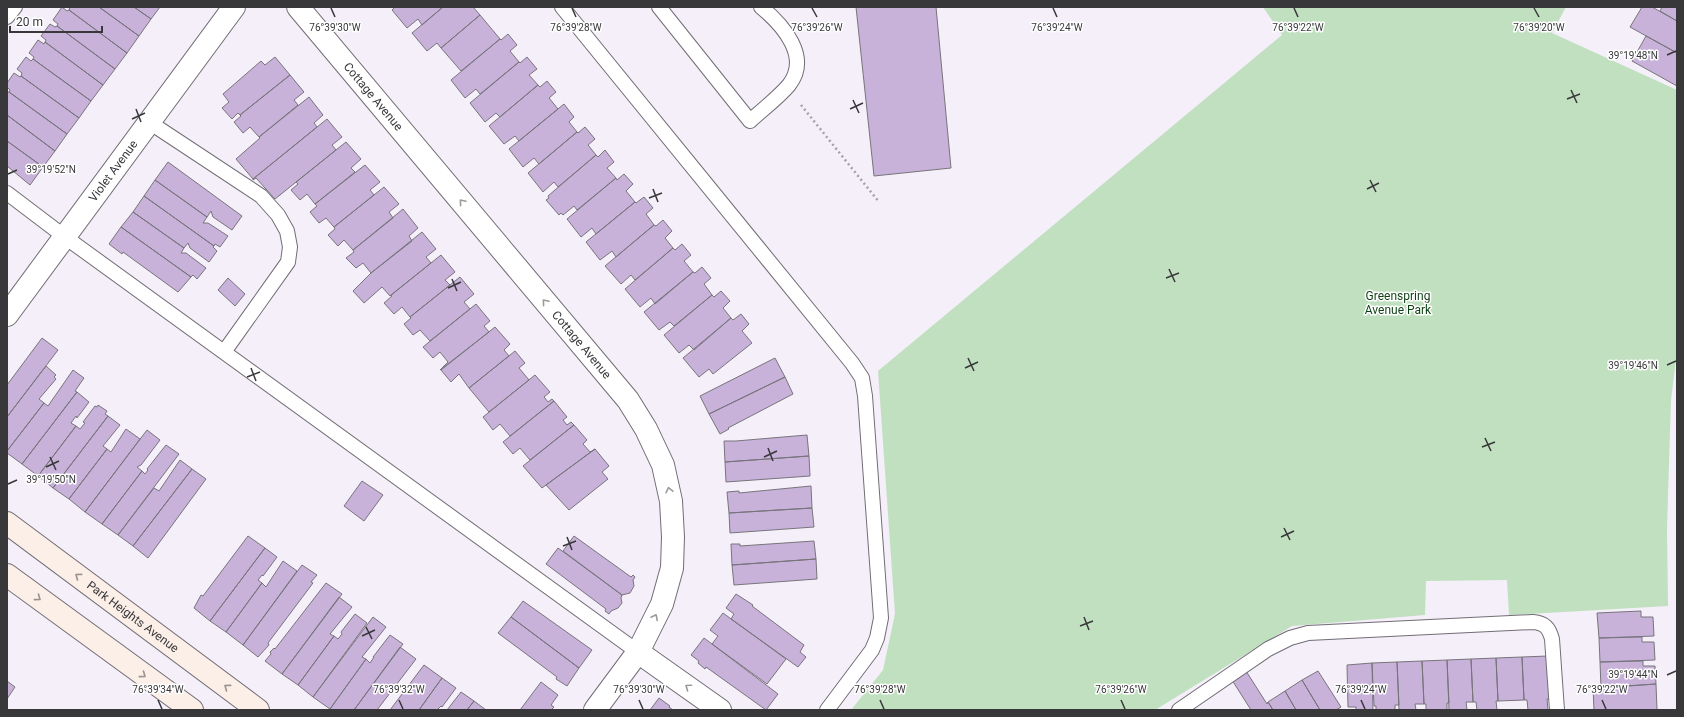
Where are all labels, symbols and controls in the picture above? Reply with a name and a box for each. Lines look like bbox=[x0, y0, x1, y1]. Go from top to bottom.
scale bar bbox=[10, 8, 102, 34]
text: 20 m bbox=[16, 15, 43, 29]
text: 76°39'30"W bbox=[309, 22, 361, 33]
text: 76°39'28"W bbox=[550, 22, 602, 33]
text: 76°39'26"W bbox=[791, 22, 843, 33]
text: 76°39'24"W bbox=[1031, 22, 1083, 33]
text: 76°39'22"W bbox=[1272, 22, 1324, 33]
text: 76°39'20"W bbox=[1513, 22, 1565, 33]
text: 39°19'48"N bbox=[1608, 50, 1658, 61]
street label: Cottage Avenue bbox=[341, 60, 406, 133]
street label: Violet Avenue bbox=[86, 137, 140, 204]
text: 39°19'52"N bbox=[26, 164, 76, 175]
one-way arrow bbox=[459, 200, 466, 207]
park label: Greenspring Avenue Park bbox=[1365, 289, 1432, 317]
one-way arrow bbox=[543, 299, 550, 306]
street label: Cottage Avenue bbox=[549, 308, 614, 382]
text: 39°19'46"N bbox=[1608, 360, 1658, 371]
text: 39°19'50"N bbox=[26, 474, 76, 485]
one-way arrow bbox=[665, 487, 673, 493]
one-way arrow bbox=[75, 574, 82, 581]
street label: Park Heights Avenue bbox=[84, 578, 182, 656]
one-way arrow bbox=[34, 593, 41, 600]
one-way arrow bbox=[650, 613, 658, 621]
text: 39°19'44"N bbox=[1608, 669, 1658, 680]
one-way arrow bbox=[139, 670, 146, 677]
text: 76°39'34"W bbox=[132, 684, 184, 695]
text: 76°39'32"W bbox=[373, 684, 425, 695]
text: 76°39'30"W bbox=[613, 684, 665, 695]
text: 76°39'28"W bbox=[854, 684, 906, 695]
text: 76°39'26"W bbox=[1095, 684, 1147, 695]
text: 76°39'24"W bbox=[1335, 684, 1387, 695]
text: 76°39'22"W bbox=[1576, 684, 1628, 695]
one-way arrow bbox=[224, 685, 231, 692]
one-way arrow bbox=[686, 685, 693, 692]

